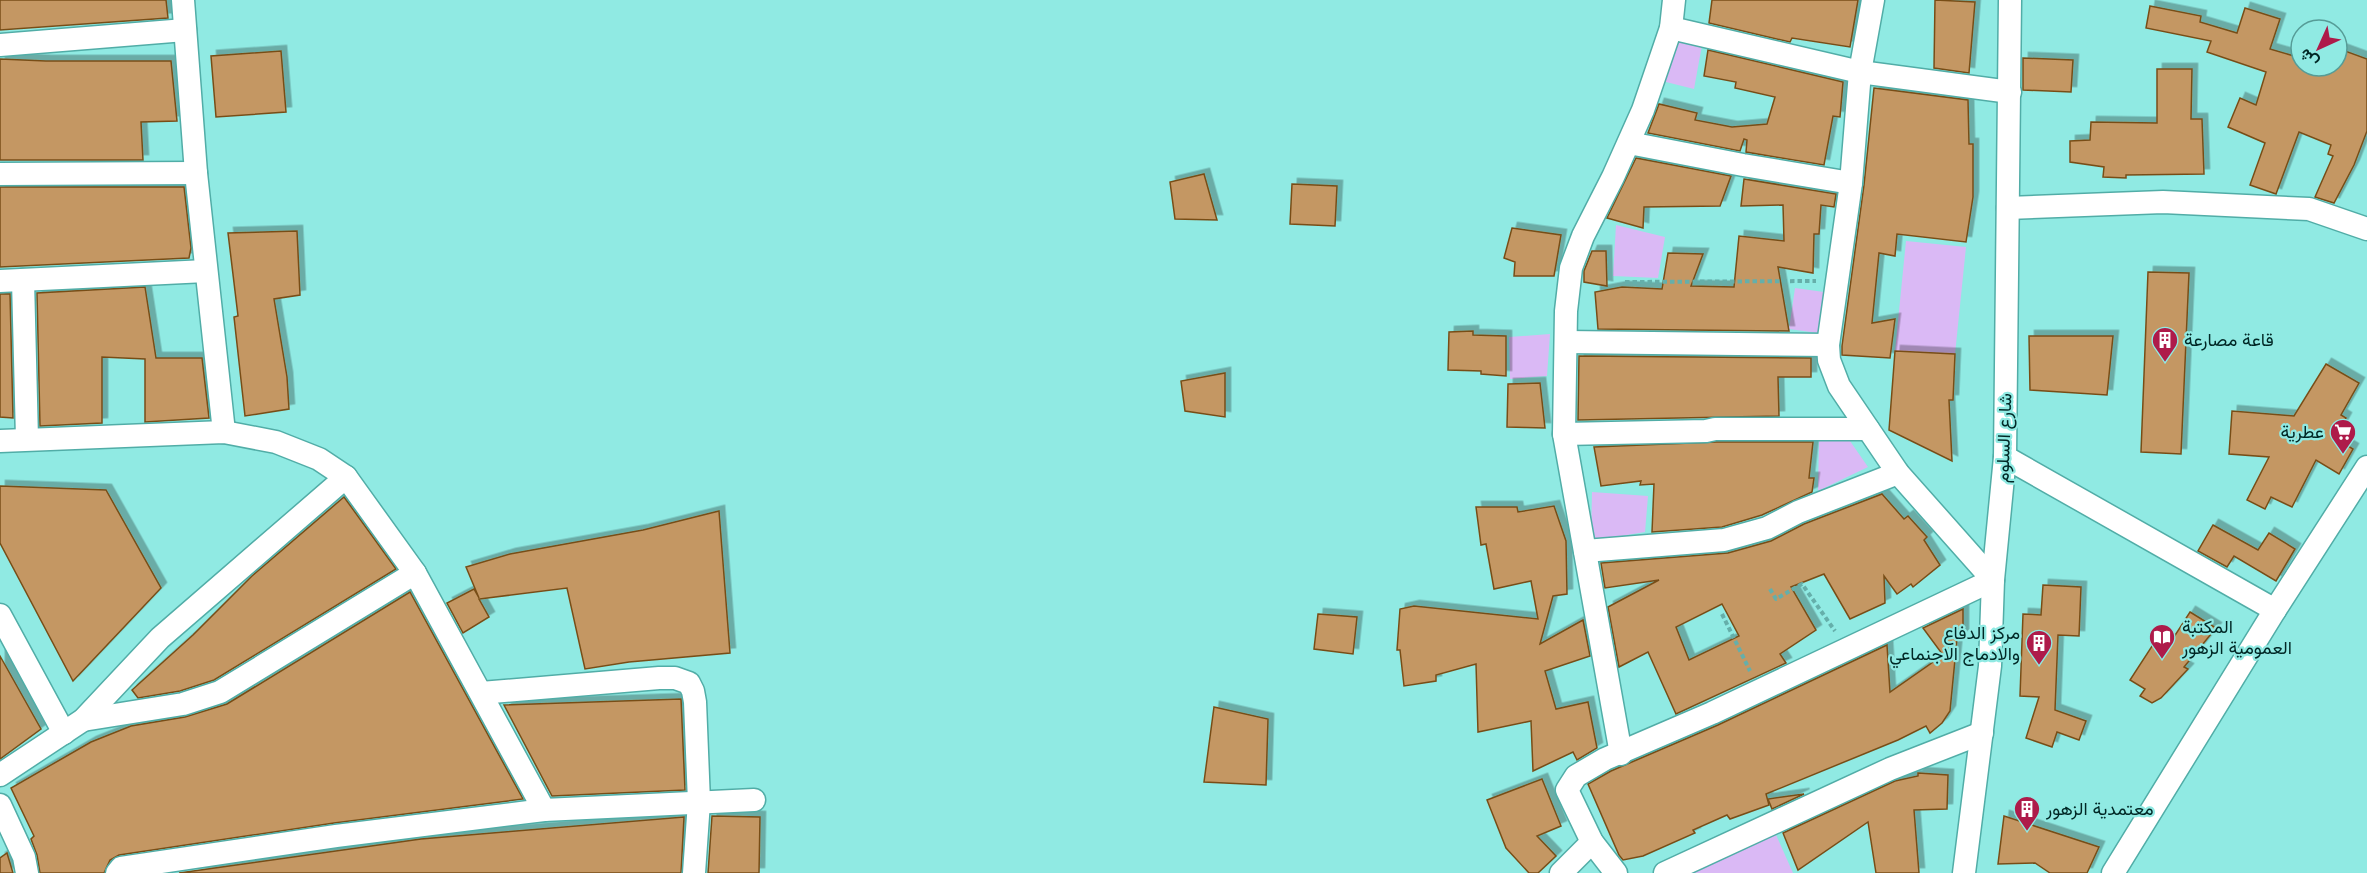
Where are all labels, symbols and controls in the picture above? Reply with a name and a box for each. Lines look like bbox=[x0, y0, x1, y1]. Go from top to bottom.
north arrow bbox=[2289, 18, 2349, 78]
text: ش bbox=[2295, 45, 2322, 72]
building icon: قاعة مصارعة bbox=[2150, 325, 2180, 363]
place label: قاعة مصارعة bbox=[2184, 328, 2274, 351]
street label: شارع السلوم bbox=[1990, 393, 2018, 483]
supermarket icon: عطرية bbox=[2328, 417, 2358, 455]
place label: عطرية bbox=[2281, 420, 2324, 443]
place label: المكتبة العمومية الزهور bbox=[2181, 615, 2292, 659]
place label: مركز الدفاع والادماج الاجنماعي bbox=[1889, 621, 2020, 669]
library icon: المكتبة العمومية الزهور bbox=[2147, 622, 2177, 660]
building icon: مركز الدفاع والادماج الاجنماعي bbox=[2024, 628, 2054, 666]
building icon: معتمدية الزهور bbox=[2012, 794, 2042, 832]
place label: معتمدية الزهور bbox=[2045, 797, 2154, 820]

